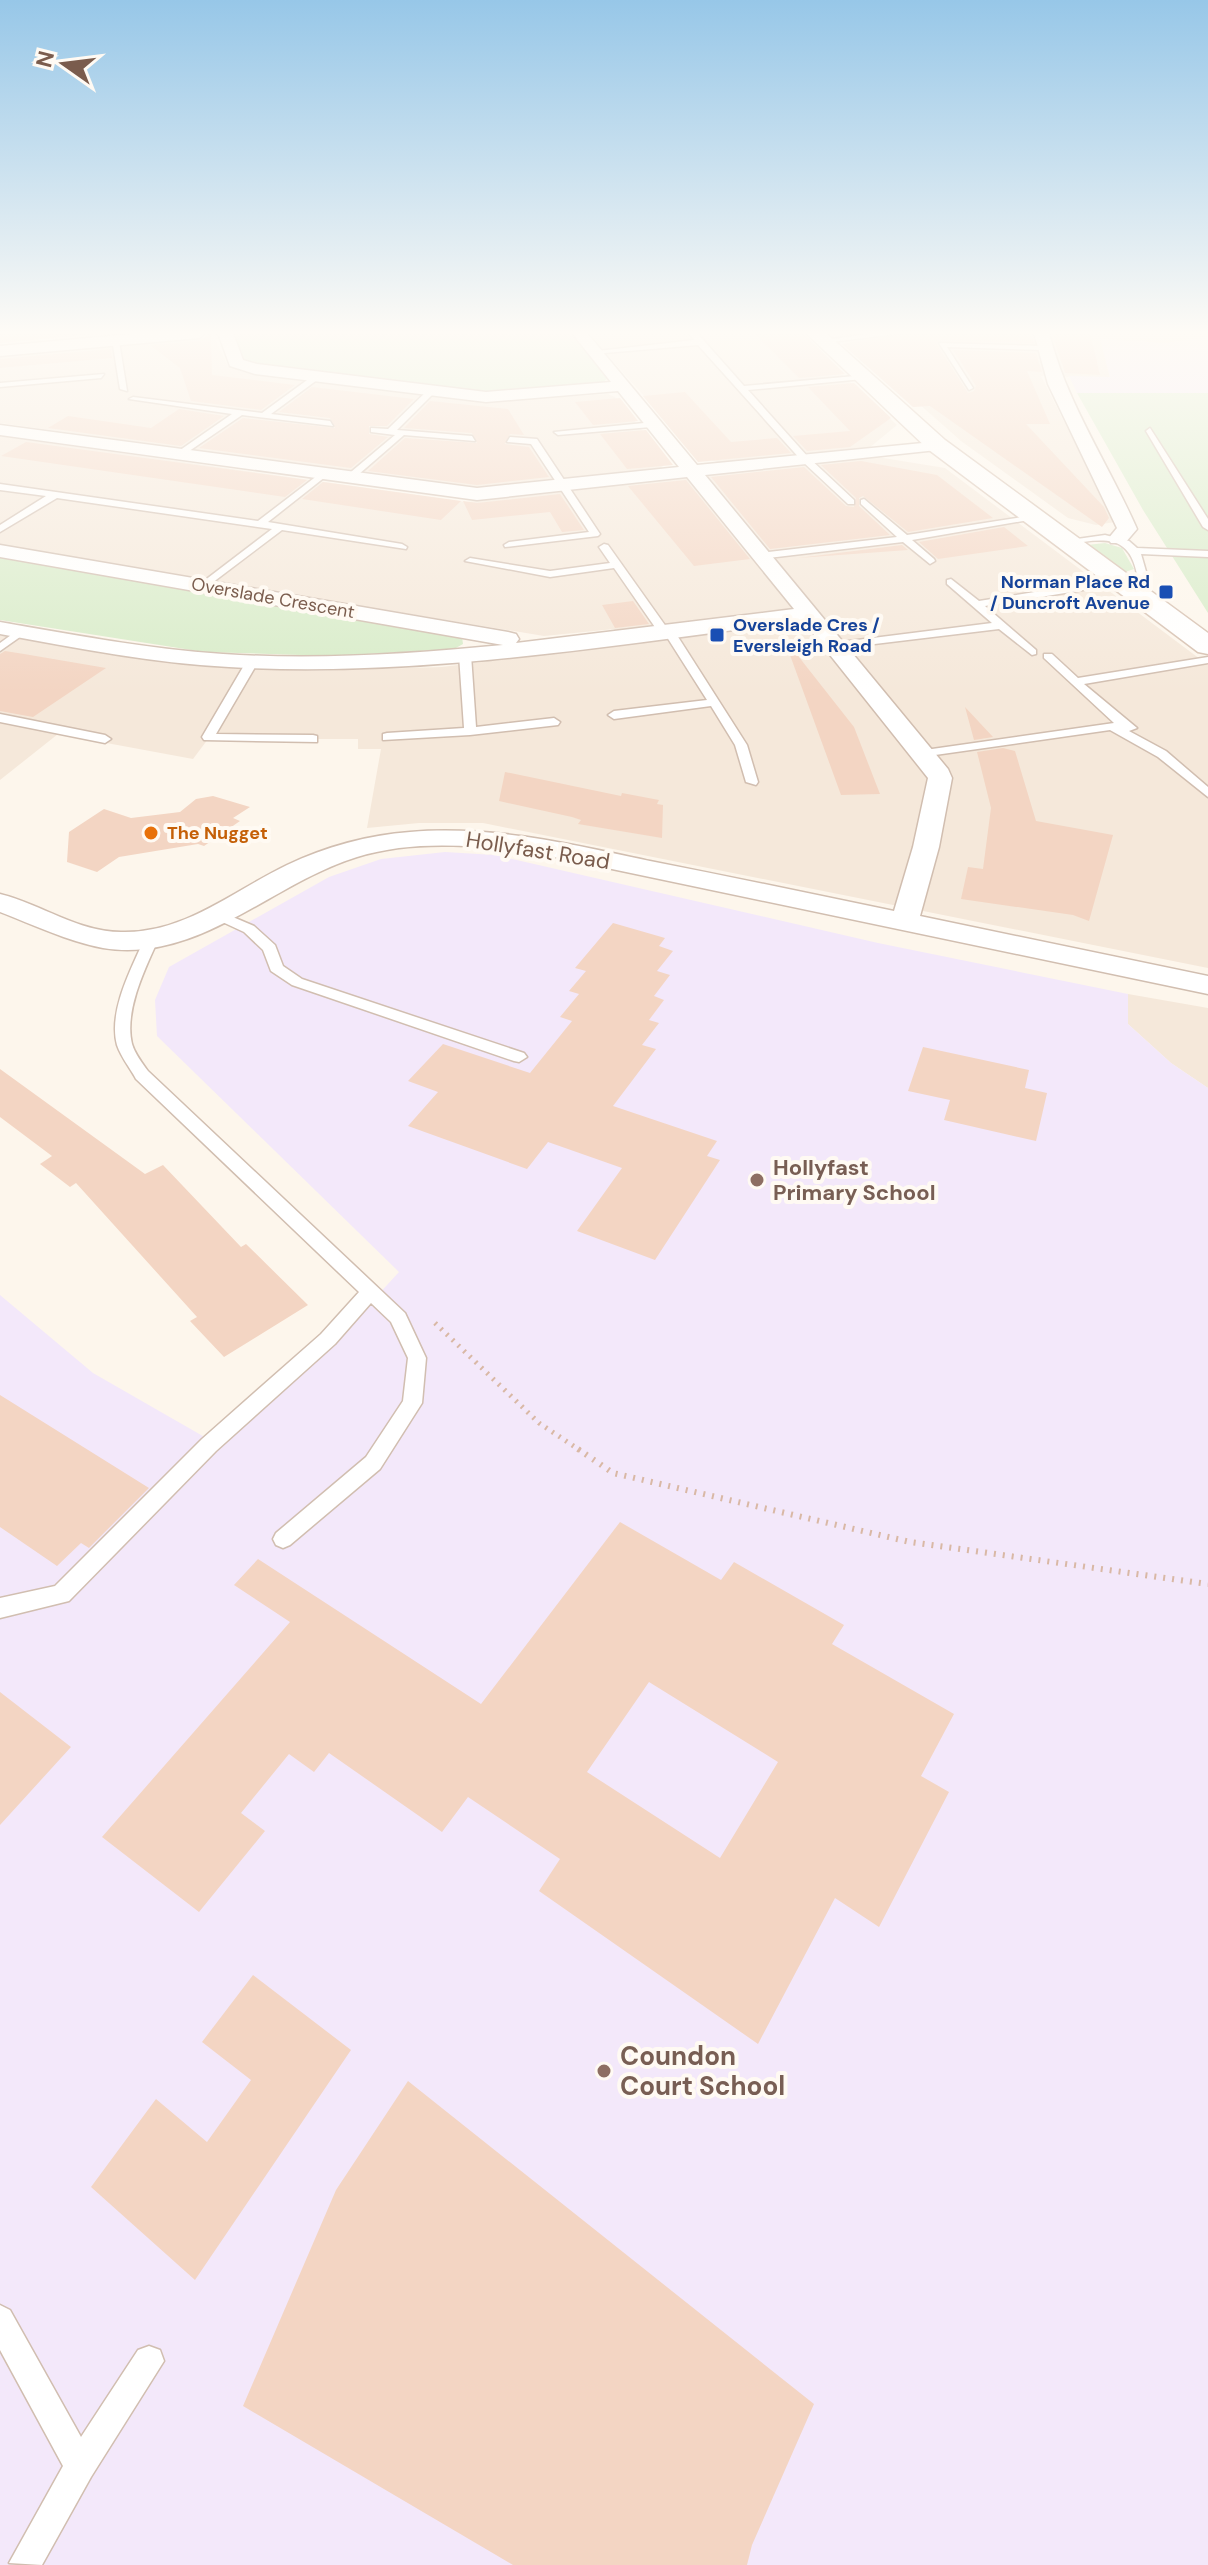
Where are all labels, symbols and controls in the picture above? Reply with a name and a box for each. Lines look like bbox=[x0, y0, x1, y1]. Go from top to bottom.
north arrow bbox=[24, 24, 104, 104]
text: N bbox=[29, 48, 61, 71]
place label: Norman Place Rd / Duncroft Avenue bbox=[990, 570, 1150, 615]
street label: Overslade Crescent bbox=[189, 572, 357, 624]
marker: Norman Place Rd / Duncroft Avenue bbox=[1157, 583, 1175, 601]
place label: Overslade Cres / Eversleigh Road bbox=[733, 613, 880, 658]
marker: Overslade Cres / Eversleigh Road bbox=[708, 626, 726, 644]
place label: The Nugget bbox=[167, 821, 268, 845]
marker: The Nugget bbox=[142, 824, 160, 842]
street label: Hollyfast Road bbox=[464, 825, 612, 876]
place label: Hollyfast Primary School bbox=[773, 1153, 936, 1207]
marker: Hollyfast Primary School bbox=[748, 1171, 766, 1189]
place label: Coundon Court School bbox=[620, 2039, 785, 2103]
marker: Coundon Court School bbox=[595, 2062, 613, 2080]

